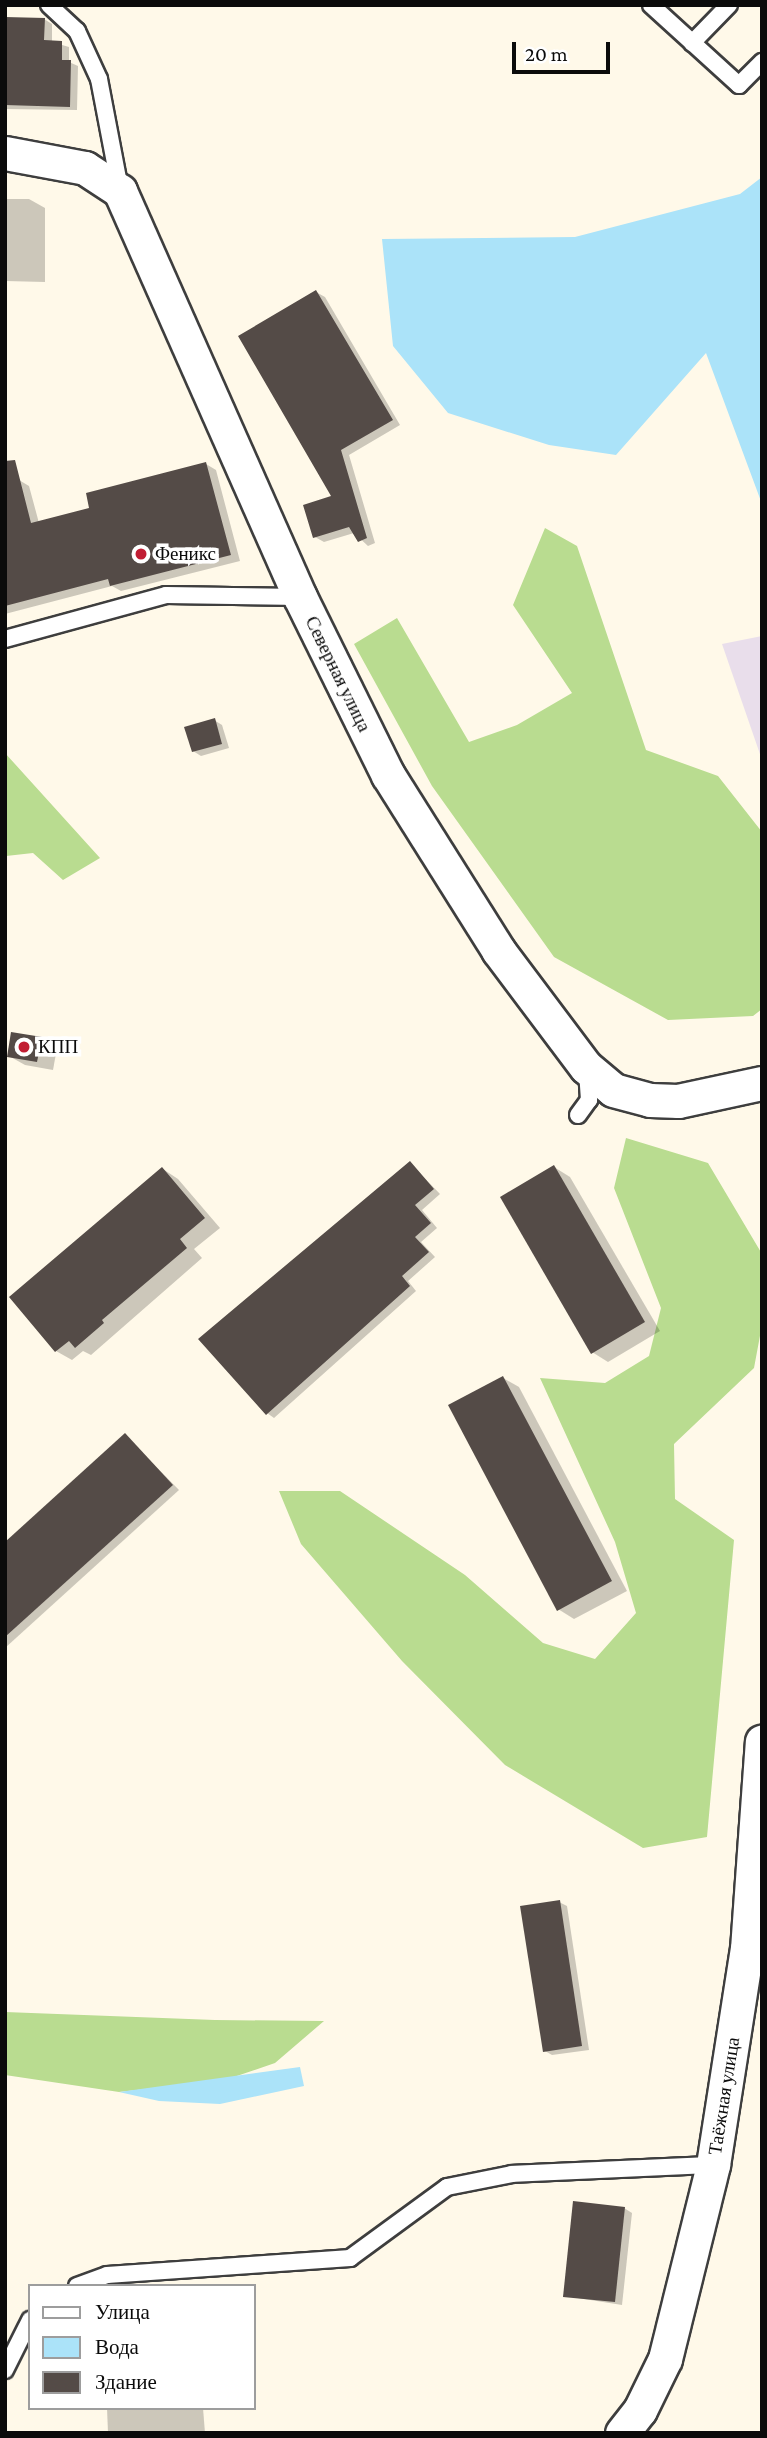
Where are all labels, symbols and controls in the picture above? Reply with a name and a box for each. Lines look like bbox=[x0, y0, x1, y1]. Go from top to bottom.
scale bar bbox=[515, 28, 613, 72]
text: 20 m bbox=[525, 42, 568, 66]
place label: Феникс bbox=[155, 543, 216, 565]
marker: Феникс bbox=[133, 546, 149, 562]
street label: Северная улица bbox=[300, 612, 376, 736]
place label: КПП bbox=[38, 1036, 78, 1058]
marker: КПП bbox=[16, 1039, 32, 1055]
street label: Таёжная улица bbox=[703, 2035, 745, 2157]
legend bbox=[28, 2284, 256, 2410]
text: Улица bbox=[95, 2300, 150, 2324]
text: Вода bbox=[95, 2335, 139, 2359]
text: Здание bbox=[95, 2370, 157, 2394]

